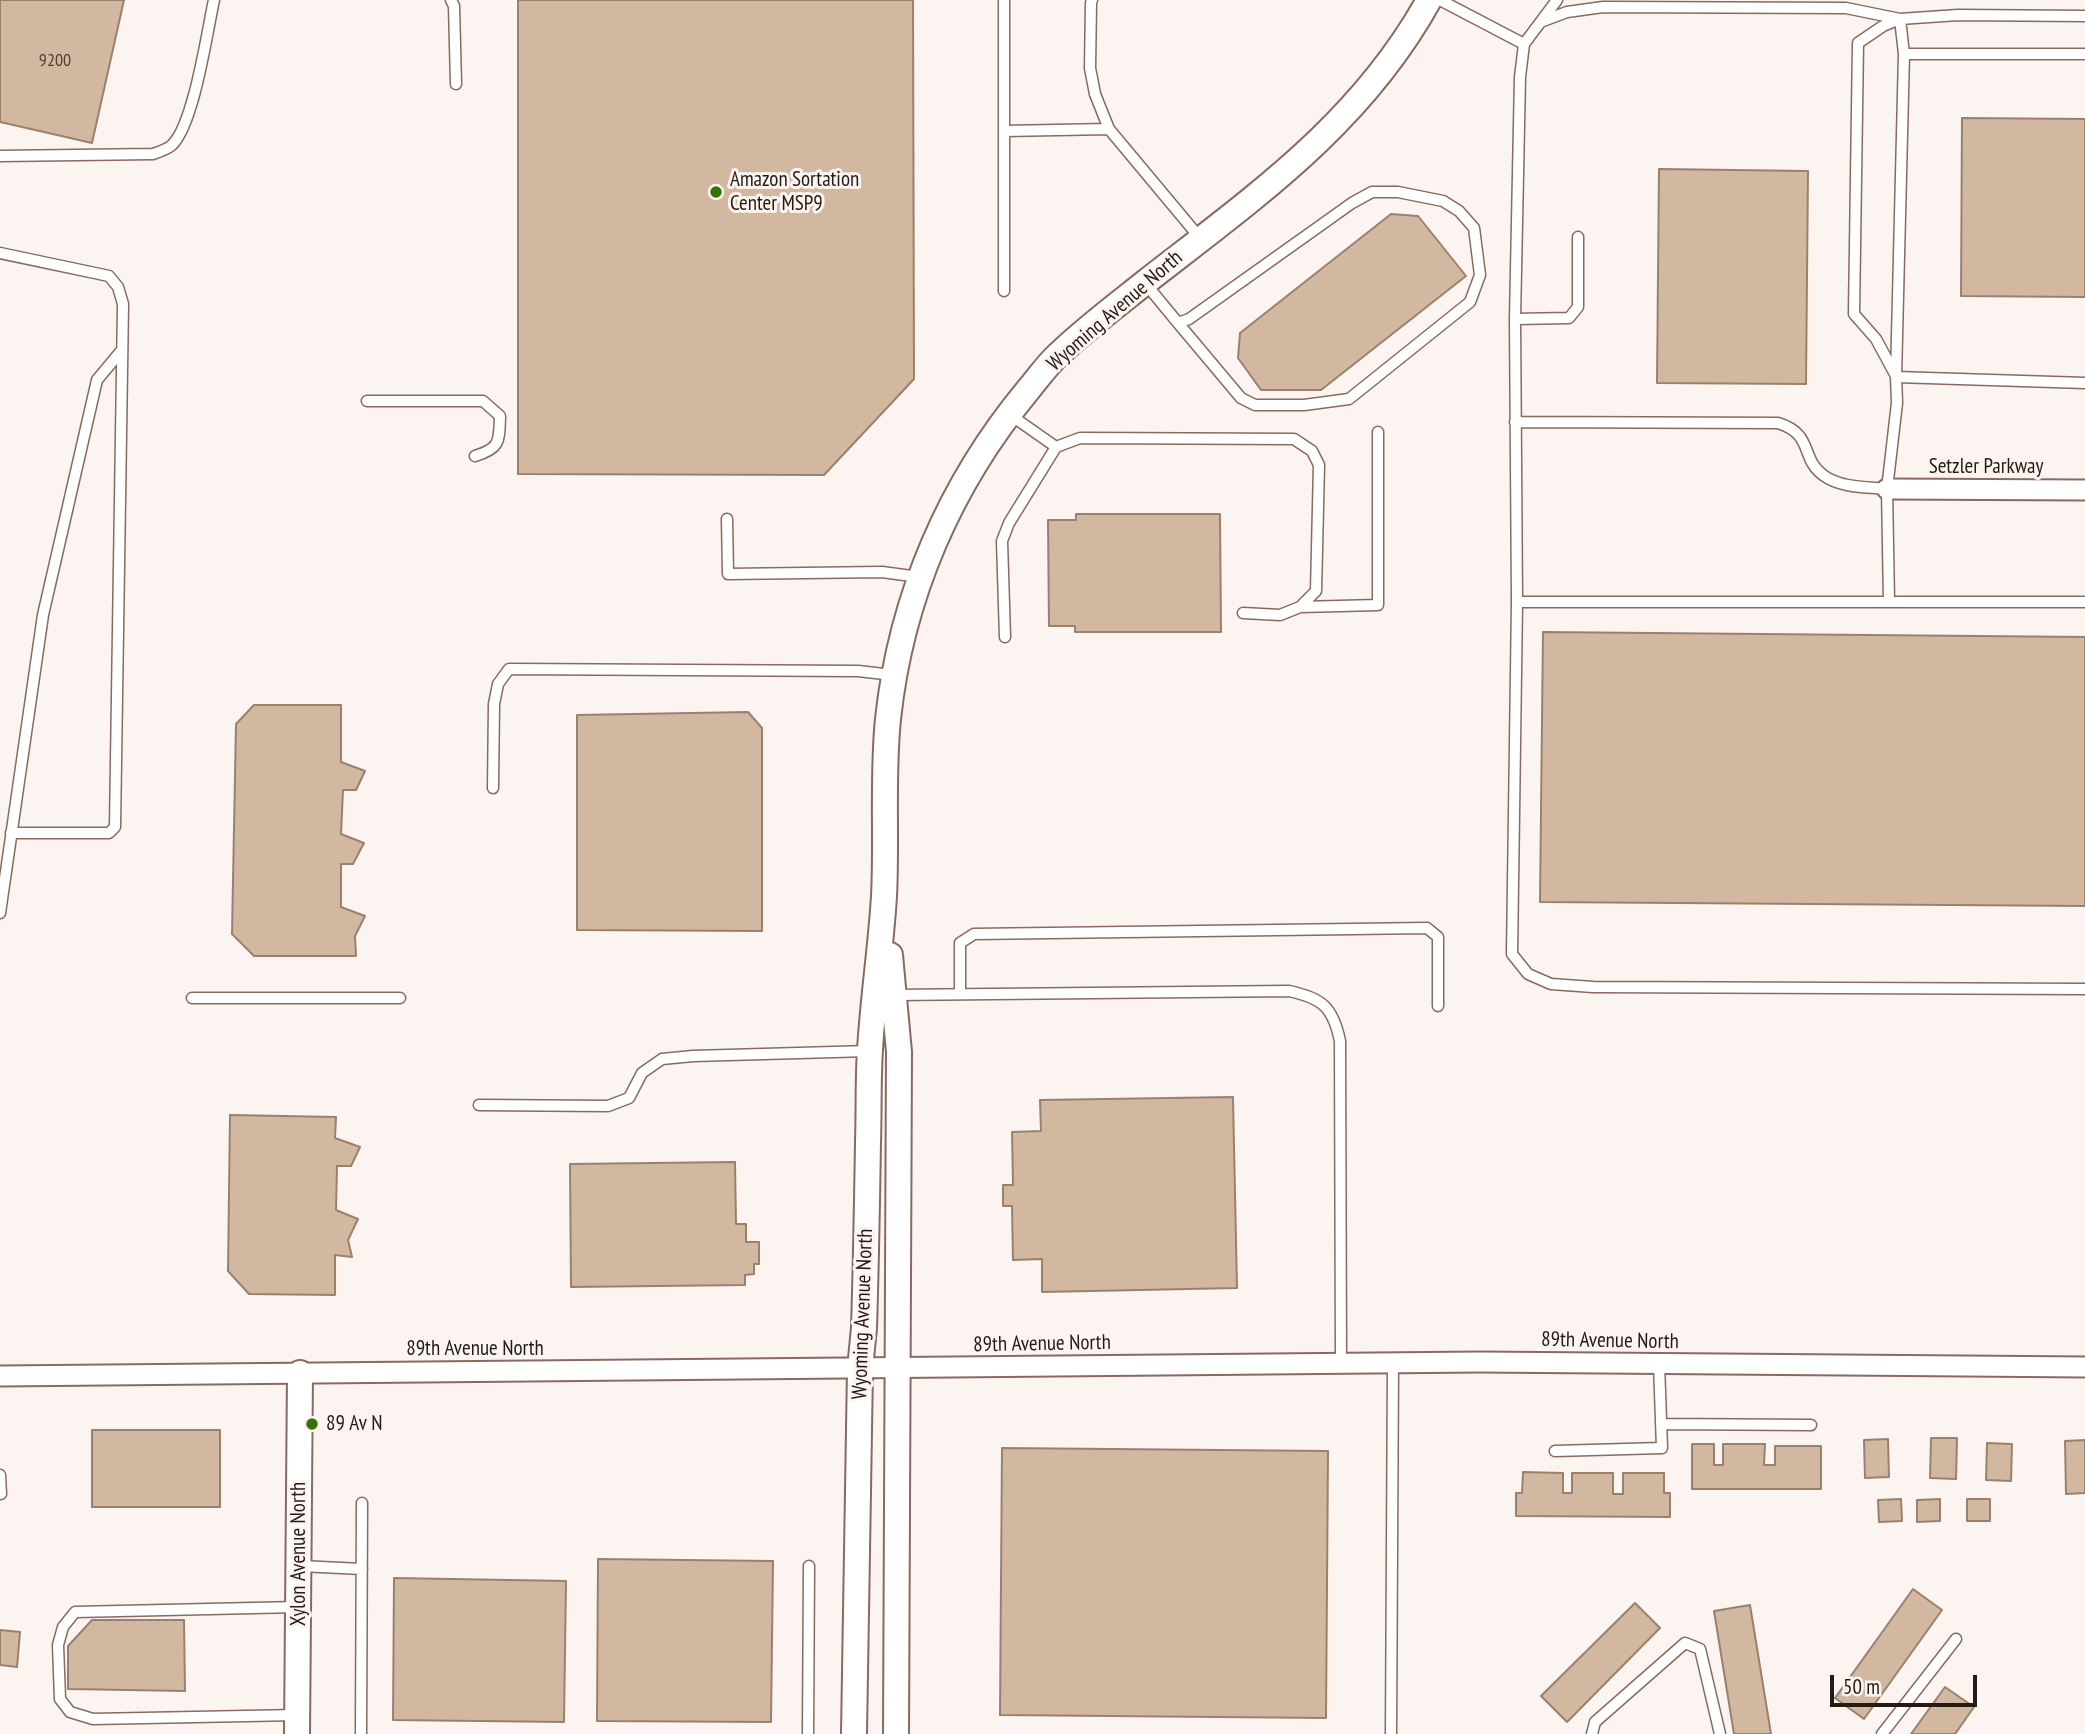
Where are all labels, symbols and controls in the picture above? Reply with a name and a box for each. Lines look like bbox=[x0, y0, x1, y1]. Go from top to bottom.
house number: 9200 bbox=[39, 50, 71, 72]
place label: Amazon Sortation Center MSP9 bbox=[730, 167, 859, 217]
marker: Amazon Sortation Center MSP9 bbox=[708, 184, 724, 200]
street label: Wyoming Avenue North bbox=[1042, 245, 1188, 377]
street label: Setzler Parkway bbox=[1929, 454, 2043, 480]
street label: Wyoming Avenue North bbox=[847, 1228, 879, 1400]
street label: 89th Avenue North bbox=[1541, 1327, 1679, 1355]
street label: 89th Avenue North bbox=[973, 1330, 1111, 1358]
street label: 89th Avenue North bbox=[406, 1336, 544, 1362]
place label: 89 Av N bbox=[326, 1411, 383, 1437]
marker: 89 Av N bbox=[304, 1416, 320, 1432]
street label: Xylon Avenue North bbox=[286, 1482, 312, 1626]
scale bar bbox=[1833, 1660, 1980, 1704]
text: 50 m bbox=[1843, 1673, 1880, 1700]

